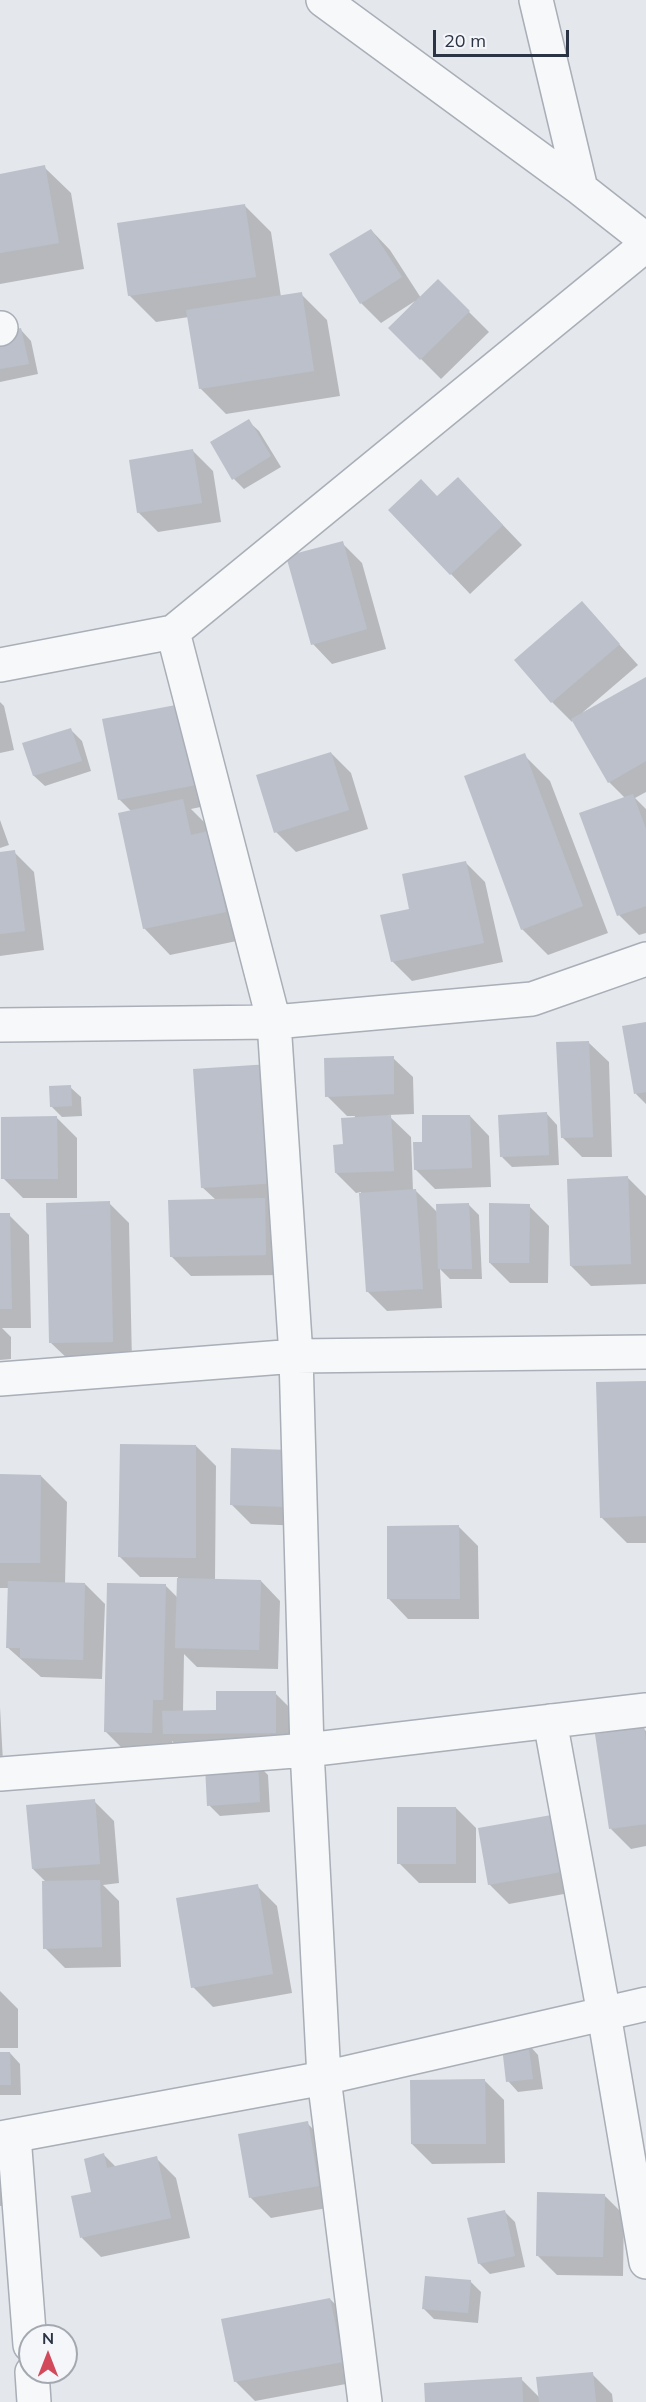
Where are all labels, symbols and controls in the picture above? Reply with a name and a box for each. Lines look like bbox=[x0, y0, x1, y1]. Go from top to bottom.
scale bar bbox=[436, 18, 572, 56]
text: 20 m bbox=[444, 29, 486, 52]
north arrow bbox=[18, 2324, 78, 2384]
text: N bbox=[42, 2328, 54, 2348]

